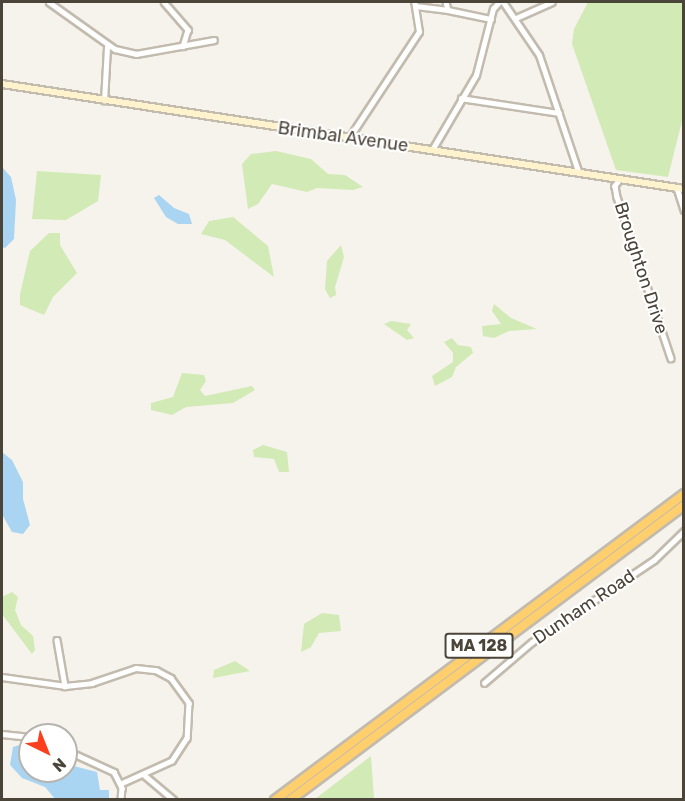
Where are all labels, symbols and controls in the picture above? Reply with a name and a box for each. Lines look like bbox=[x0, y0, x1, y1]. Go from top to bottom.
street label: Brimbal Avenue bbox=[276, 117, 410, 157]
street label: Broughton Drive bbox=[609, 199, 673, 337]
street label: Dunham Road bbox=[529, 565, 639, 649]
road number: MA 128 bbox=[443, 633, 515, 659]
north arrow bbox=[18, 723, 78, 783]
text: N bbox=[49, 754, 70, 776]

